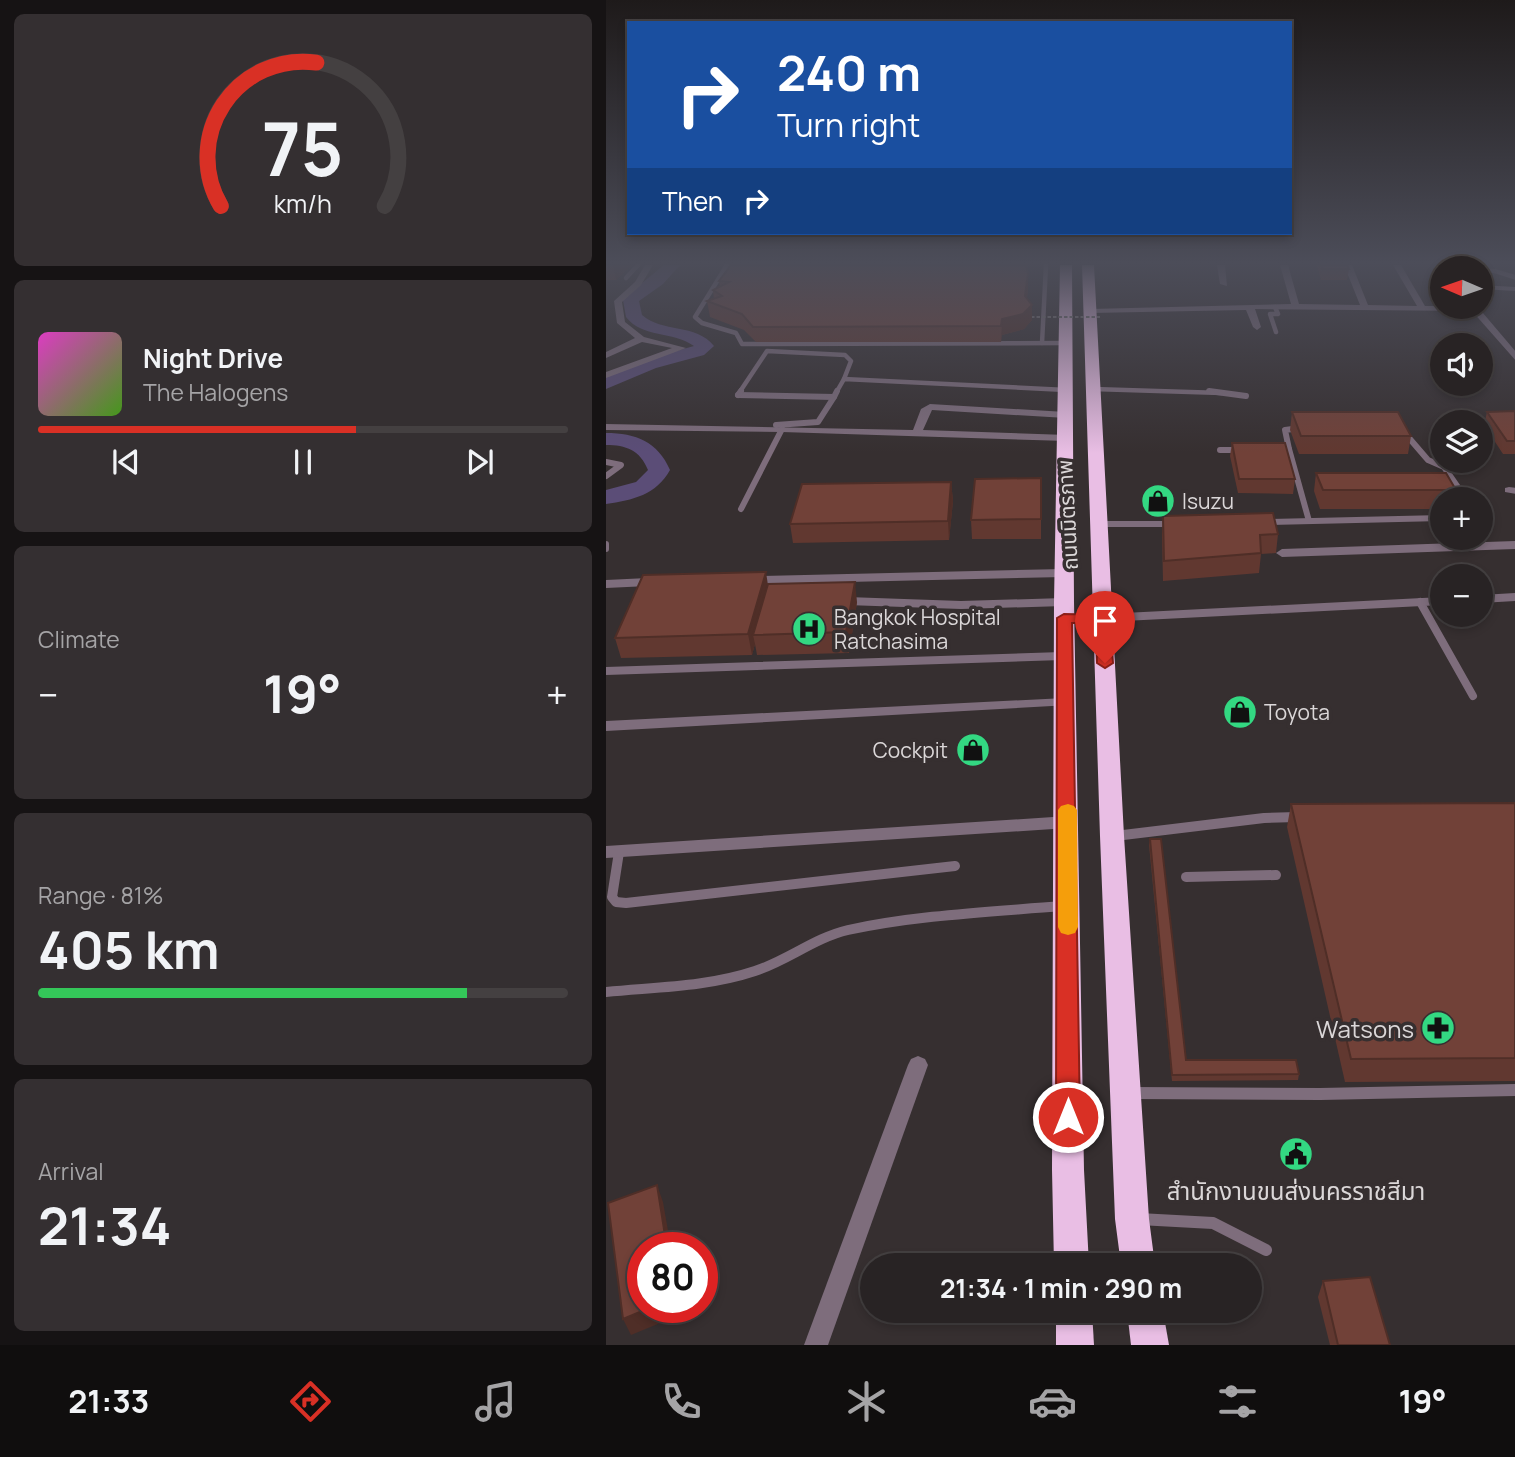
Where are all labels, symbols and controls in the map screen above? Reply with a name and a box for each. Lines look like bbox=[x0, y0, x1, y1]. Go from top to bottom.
text: 240 m bbox=[777, 39, 921, 106]
icon: right bbox=[662, 49, 753, 140]
text: 75 bbox=[262, 98, 344, 198]
text: Turn right bbox=[777, 103, 920, 147]
icon: right bbox=[737, 182, 775, 220]
text: Then bbox=[662, 183, 723, 219]
text: km/h bbox=[274, 186, 332, 221]
north arrow bbox=[1430, 256, 1493, 318]
map controls bbox=[1430, 256, 1493, 627]
button: sound bbox=[1430, 333, 1493, 396]
text: Night Drive bbox=[143, 340, 283, 376]
text: The Halogens bbox=[143, 376, 288, 408]
button: layers bbox=[1430, 410, 1493, 473]
icon: previous bbox=[107, 443, 145, 481]
icon: pause bbox=[284, 443, 322, 481]
icon: next bbox=[461, 443, 499, 481]
street label: ถนนมิตรภาพ bbox=[1050, 459, 1084, 571]
shop icon: Isuzu bbox=[1139, 482, 1177, 520]
place label: Isuzu bbox=[1182, 487, 1234, 515]
button: + bbox=[1430, 487, 1493, 550]
button: − bbox=[1430, 564, 1493, 627]
pin bbox=[1075, 591, 1135, 663]
icon: arrive bbox=[1086, 602, 1124, 640]
place label: Bangkok Hospital Ratchasima bbox=[834, 603, 1001, 655]
hospital icon: Bangkok Hospital Ratchasima bbox=[790, 610, 828, 648]
text: Climate bbox=[38, 623, 120, 655]
text: 19° bbox=[263, 658, 342, 729]
text: − bbox=[38, 668, 59, 720]
text: + bbox=[546, 668, 568, 720]
shop icon: Toyota bbox=[1221, 693, 1259, 731]
place label: Toyota bbox=[1264, 698, 1330, 726]
shop icon: Cockpit bbox=[954, 731, 992, 769]
place label: Cockpit bbox=[873, 736, 948, 764]
text: Range · 81% bbox=[38, 879, 163, 911]
text: 405 km bbox=[38, 914, 219, 985]
pharmacy icon: Watsons bbox=[1419, 1009, 1457, 1047]
place label: Watsons bbox=[1316, 1012, 1414, 1045]
position arrow bbox=[1031, 1080, 1105, 1154]
public building icon: สำนักงานขนส่งนครราชสีมา bbox=[1277, 1135, 1315, 1173]
text: Arrival bbox=[38, 1155, 104, 1187]
place label: สำนักงานขนส่งนครราชสีมา bbox=[1167, 1174, 1425, 1207]
text: 21:34 bbox=[38, 1190, 171, 1261]
speed limit sign: 80 bbox=[627, 1232, 718, 1323]
text: 21:34 · 1 min · 290 m bbox=[940, 1270, 1182, 1306]
icon: directions bbox=[286, 1377, 335, 1426]
icon: music bbox=[471, 1377, 520, 1426]
icon: phone bbox=[657, 1377, 706, 1426]
icon: climate bbox=[842, 1377, 891, 1426]
icon: car bbox=[1028, 1377, 1077, 1426]
icon: filters bbox=[1213, 1377, 1262, 1426]
text: 21:33 bbox=[68, 1379, 149, 1423]
text: 19° bbox=[1398, 1379, 1447, 1423]

